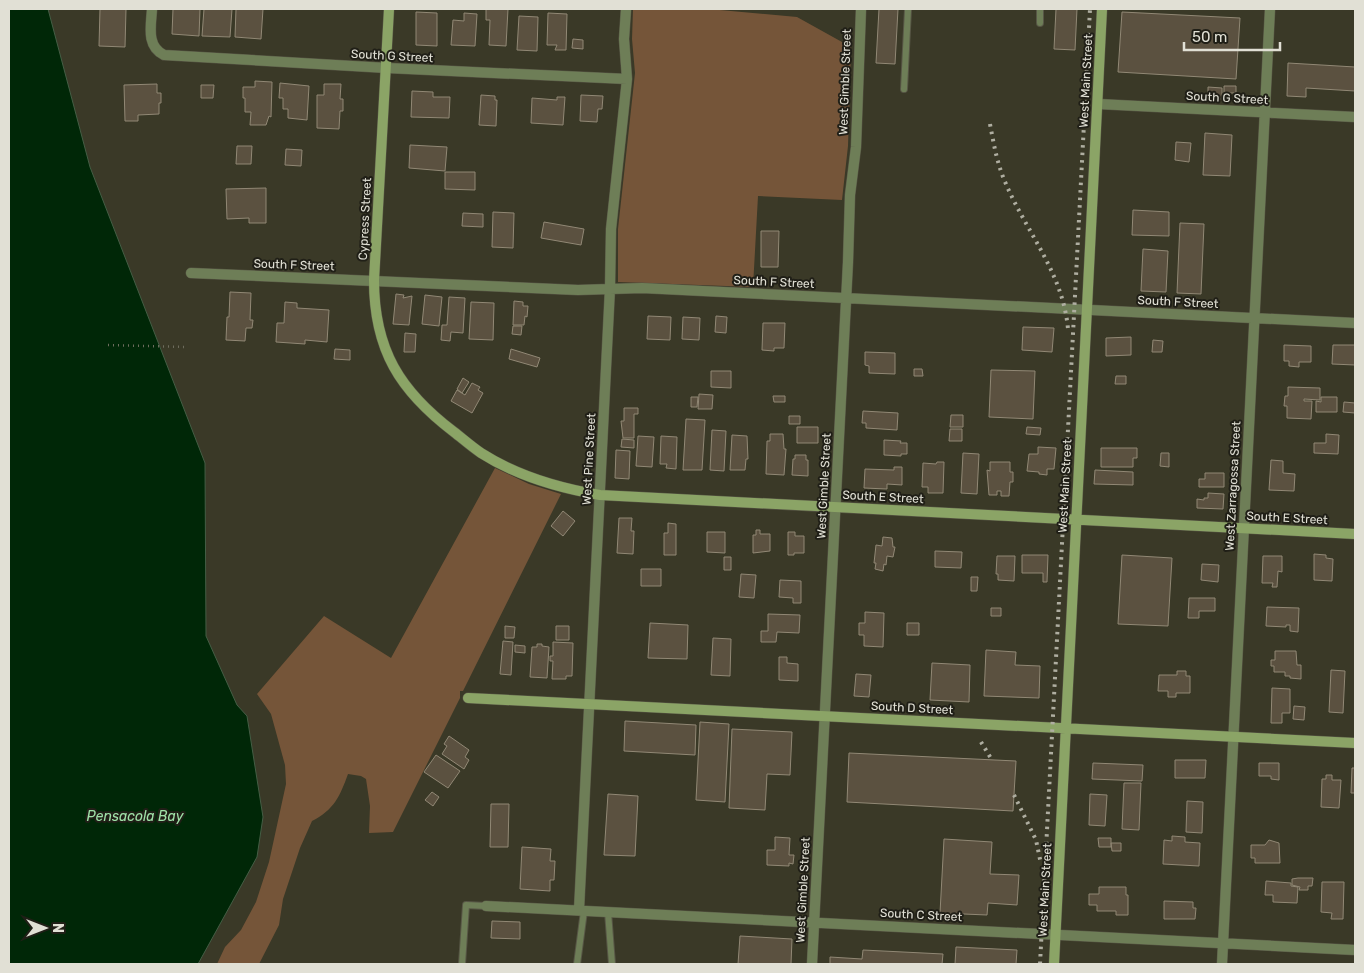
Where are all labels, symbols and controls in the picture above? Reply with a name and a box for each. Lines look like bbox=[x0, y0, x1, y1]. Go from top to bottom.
scale bar bbox=[1184, 20, 1280, 52]
street label: West Gimble Street bbox=[836, 28, 854, 135]
text: 50 m bbox=[1192, 28, 1227, 46]
street label: West Main Street bbox=[1077, 34, 1095, 128]
street label: South G Street bbox=[351, 47, 434, 65]
street label: South G Street bbox=[1186, 89, 1269, 107]
street label: Cypress Street bbox=[356, 177, 374, 261]
street label: South F Street bbox=[253, 257, 335, 273]
street label: South F Street bbox=[733, 273, 815, 291]
street label: South F Street bbox=[1137, 293, 1219, 311]
street label: West Pine Street bbox=[580, 412, 598, 505]
street label: West Zarragossa Street bbox=[1223, 420, 1243, 551]
street label: West Gimble Street bbox=[814, 432, 834, 539]
street label: West Main Street bbox=[1056, 439, 1074, 533]
street label: South E Street bbox=[842, 488, 924, 506]
street label: South E Street bbox=[1246, 509, 1328, 527]
street label: South D Street bbox=[870, 699, 954, 717]
water label: Pensacola Bay bbox=[87, 808, 185, 825]
street label: West Gimble Street bbox=[793, 836, 813, 943]
street label: West Main Street bbox=[1036, 843, 1054, 937]
north arrow bbox=[20, 903, 70, 953]
street label: South C Street bbox=[880, 906, 963, 924]
text: N bbox=[49, 923, 66, 933]

